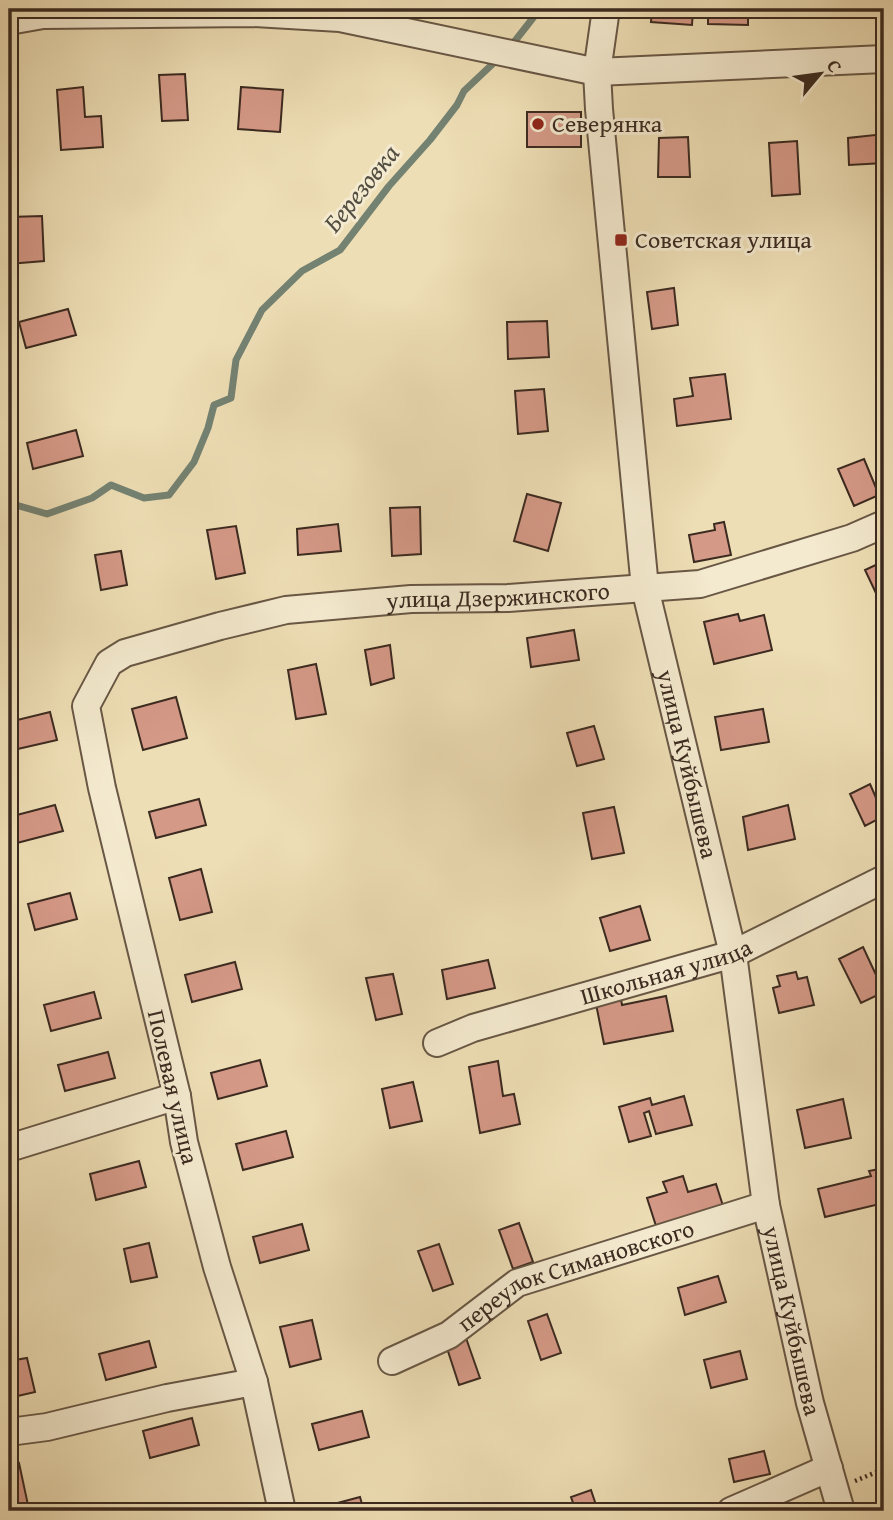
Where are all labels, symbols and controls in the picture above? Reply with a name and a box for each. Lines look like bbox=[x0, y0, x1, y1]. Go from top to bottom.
north arrow bbox=[784, 38, 854, 108]
text: С bbox=[820, 54, 850, 77]
place label: Северянка bbox=[552, 106, 663, 141]
marker: Северянка bbox=[530, 116, 546, 132]
water label: Березовка bbox=[313, 135, 408, 240]
place label: Советская улица bbox=[635, 222, 812, 257]
marker: Советская улица bbox=[613, 232, 629, 248]
street label: улица Дзержинского bbox=[384, 573, 611, 618]
street label: улица Куйбышева bbox=[648, 665, 728, 862]
street label: Школьная улица bbox=[576, 929, 758, 1014]
street label: Полевая улица bbox=[139, 1006, 208, 1168]
street label: переулок Симановского bbox=[449, 1211, 699, 1340]
street label: улица Куйбышева bbox=[754, 1222, 831, 1420]

